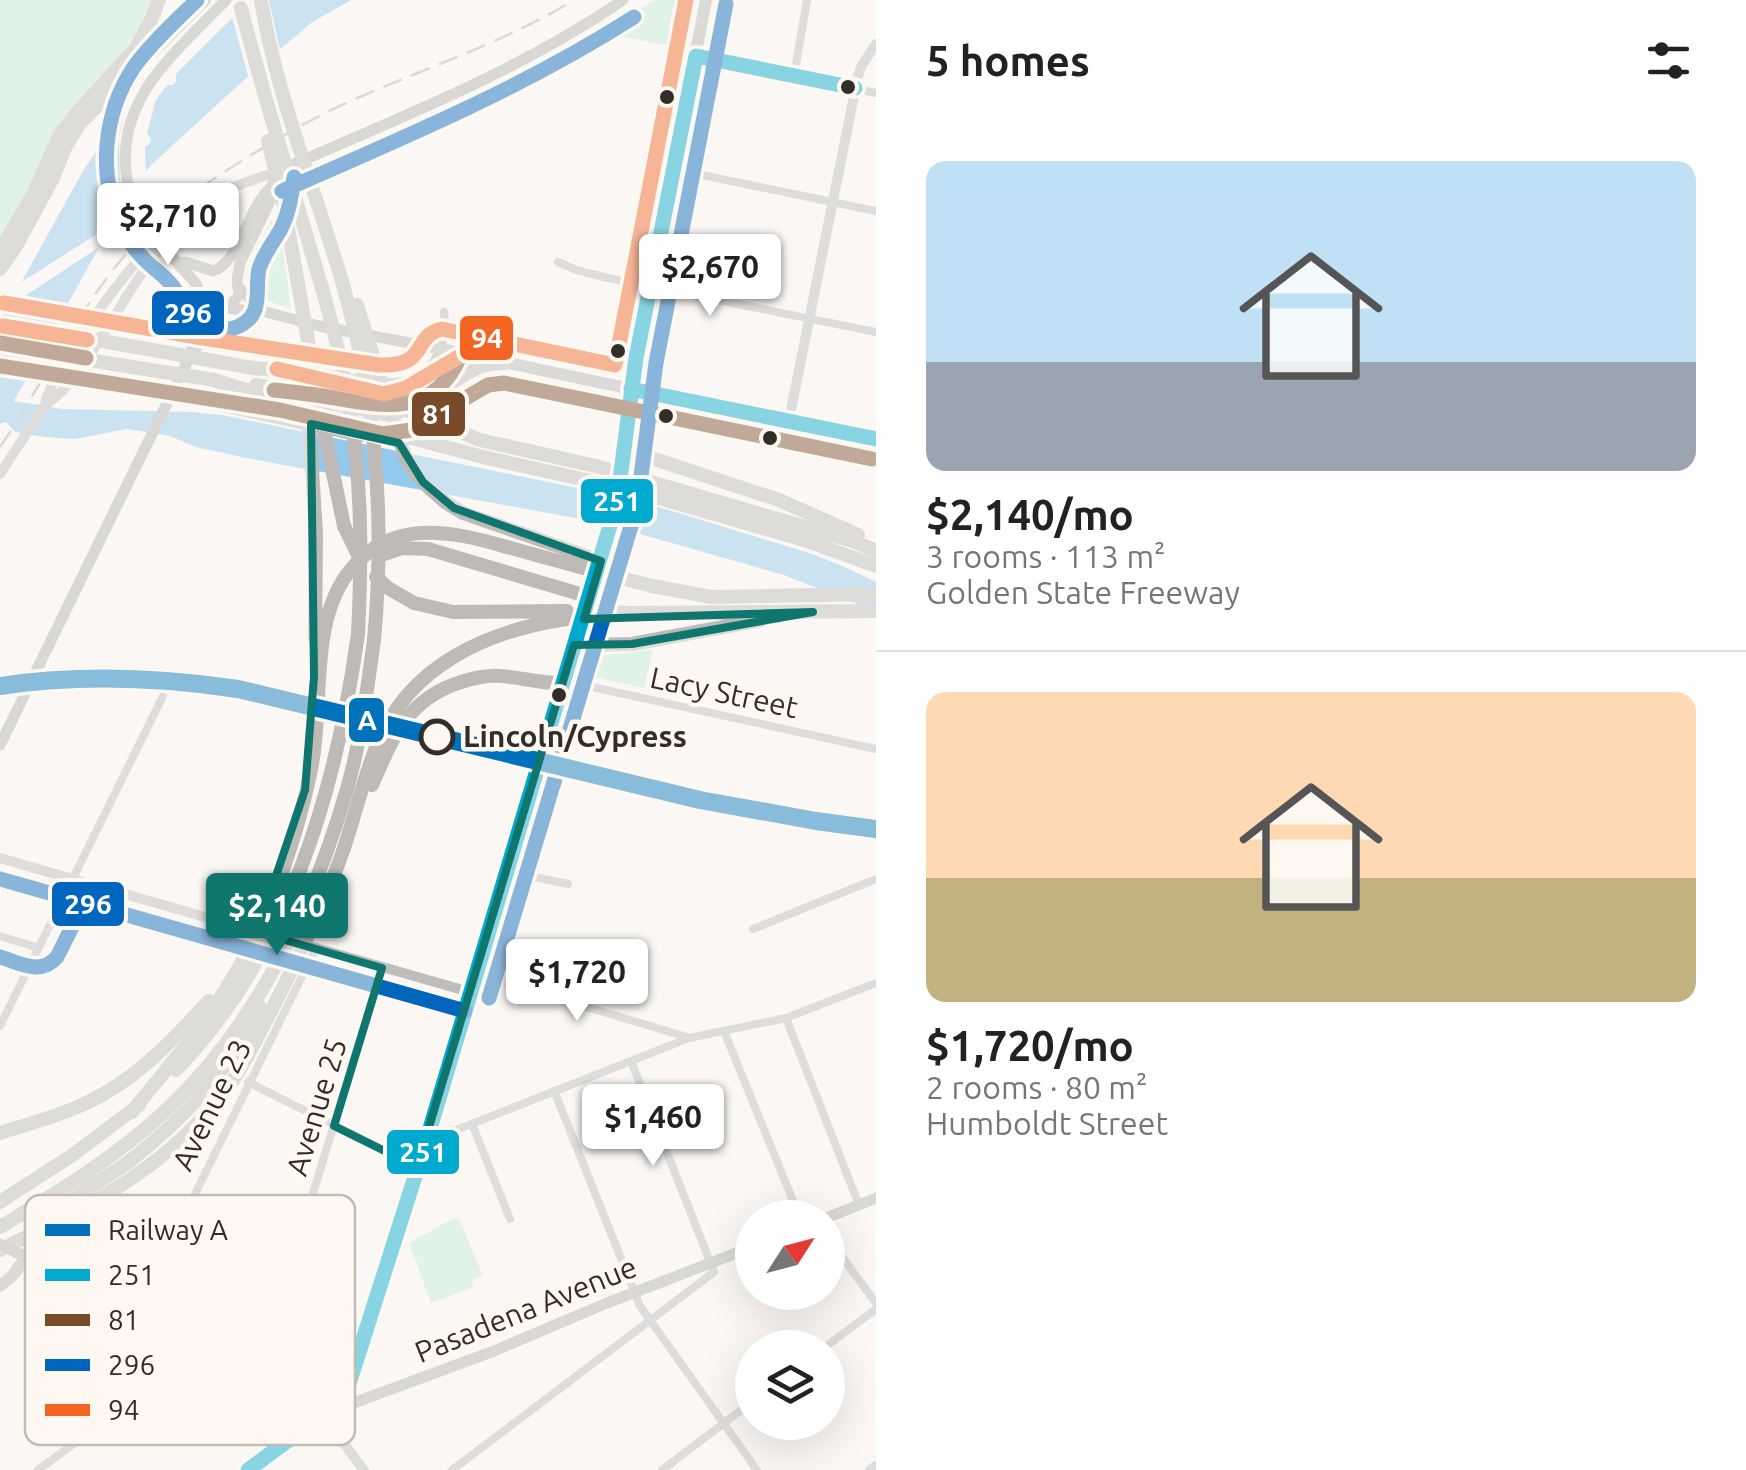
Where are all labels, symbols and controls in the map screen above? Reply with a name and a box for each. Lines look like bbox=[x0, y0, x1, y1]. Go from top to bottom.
icon: filters bbox=[1641, 33, 1696, 88]
text: 5 homes bbox=[926, 37, 1090, 84]
unlabelled marker bbox=[838, 77, 858, 97]
unlabelled marker bbox=[657, 87, 677, 107]
pin: $2,710 bbox=[87, 183, 249, 268]
text: $2,710 bbox=[119, 197, 217, 233]
icon: home bbox=[1221, 226, 1401, 406]
pin: $2,670 bbox=[629, 234, 791, 319]
text: $2,670 bbox=[661, 248, 759, 284]
line badge: 296 bbox=[150, 289, 226, 337]
text: 296 bbox=[164, 297, 212, 328]
line badge: 94 bbox=[458, 314, 515, 362]
text: 94 bbox=[471, 322, 503, 353]
unlabelled marker bbox=[608, 341, 628, 361]
line badge: 81 bbox=[410, 390, 467, 438]
text: 81 bbox=[422, 398, 454, 429]
unlabelled marker bbox=[656, 406, 676, 426]
unlabelled marker bbox=[760, 428, 780, 448]
line badge: 251 bbox=[579, 477, 655, 525]
text: 251 bbox=[593, 485, 641, 516]
text: $2,140/mo bbox=[926, 491, 1134, 538]
text: 3 rooms · 113 m² bbox=[926, 538, 1166, 574]
text: Golden State Freeway bbox=[926, 574, 1240, 610]
street label: Lacy Street bbox=[647, 660, 801, 724]
unlabelled marker bbox=[549, 685, 569, 705]
line badge: A bbox=[347, 696, 386, 744]
text: A bbox=[357, 704, 377, 735]
place label: Lincoln/Cypress bbox=[463, 719, 687, 753]
marker: Lincoln/Cypress bbox=[420, 720, 454, 754]
icon: home bbox=[1221, 757, 1401, 937]
pin: $2,140 bbox=[196, 873, 358, 958]
line badge: 296 bbox=[50, 880, 126, 928]
text: $2,140 bbox=[228, 887, 326, 923]
text: 296 bbox=[64, 888, 112, 919]
pin: $1,720 bbox=[496, 939, 658, 1024]
text: $1,720 bbox=[528, 953, 626, 989]
text: $1,720/mo bbox=[926, 1022, 1134, 1069]
street label: Avenue 23 bbox=[165, 1033, 257, 1176]
street label: Avenue 25 bbox=[279, 1034, 353, 1179]
text: 2 rooms · 80 m² bbox=[926, 1069, 1147, 1105]
pin: $1,460 bbox=[572, 1084, 734, 1169]
text: $1,460 bbox=[604, 1098, 702, 1134]
text: Humboldt Street bbox=[926, 1105, 1168, 1141]
line badge: 251 bbox=[385, 1128, 461, 1176]
text: 251 bbox=[399, 1136, 447, 1167]
legend bbox=[25, 1195, 355, 1445]
north arrow bbox=[735, 1200, 845, 1310]
map controls bbox=[735, 1200, 845, 1440]
text: Railway A bbox=[108, 1214, 228, 1245]
street label: Pasadena Avenue bbox=[410, 1249, 641, 1369]
text: 251 bbox=[108, 1259, 155, 1290]
text: 81 bbox=[108, 1304, 140, 1335]
button: layers bbox=[735, 1330, 845, 1440]
text: 296 bbox=[108, 1349, 155, 1380]
text: 94 bbox=[108, 1394, 140, 1425]

